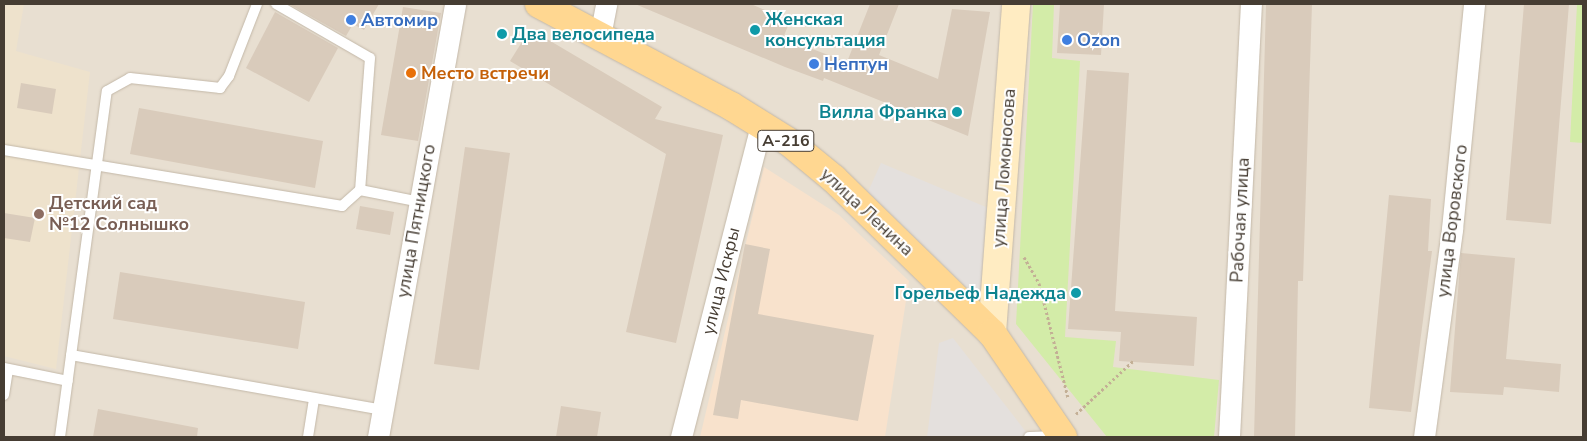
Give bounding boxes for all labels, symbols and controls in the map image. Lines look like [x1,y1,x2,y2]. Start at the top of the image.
place label: Автомир [361,9,438,31]
place label: Женская консультация [765,9,886,52]
marker: Автомир [345,14,357,26]
place label: Два велосипеда [512,23,655,45]
marker: Женская консультация [749,24,761,36]
marker: Два велосипеда [496,28,508,40]
place label: Ozon [1077,29,1120,51]
marker: Ozon [1061,34,1073,46]
place label: Нептун [824,53,888,75]
marker: Нептун [808,58,820,70]
place label: Место встречи [421,62,549,84]
marker: Место встречи [405,67,417,79]
street label: улица Ломоносова [988,88,1020,248]
place label: Вилла Франка [819,101,947,123]
marker: Вилла Франка [951,106,963,118]
road number: А-216 [757,128,815,154]
street label: улица Пятницкого [392,142,440,300]
street label: улица Воровского [1432,143,1472,299]
street label: Рабочая улица [1226,157,1254,283]
street label: улица Ленина [816,163,918,261]
place label: Детский сад №12 Солнышко [49,193,189,235]
marker: Детский сад №12 Солнышко [33,208,45,220]
street label: улица Искры [697,225,745,337]
place label: Горельеф Надежда [895,282,1066,304]
marker: Горельеф Надежда [1070,287,1082,299]

